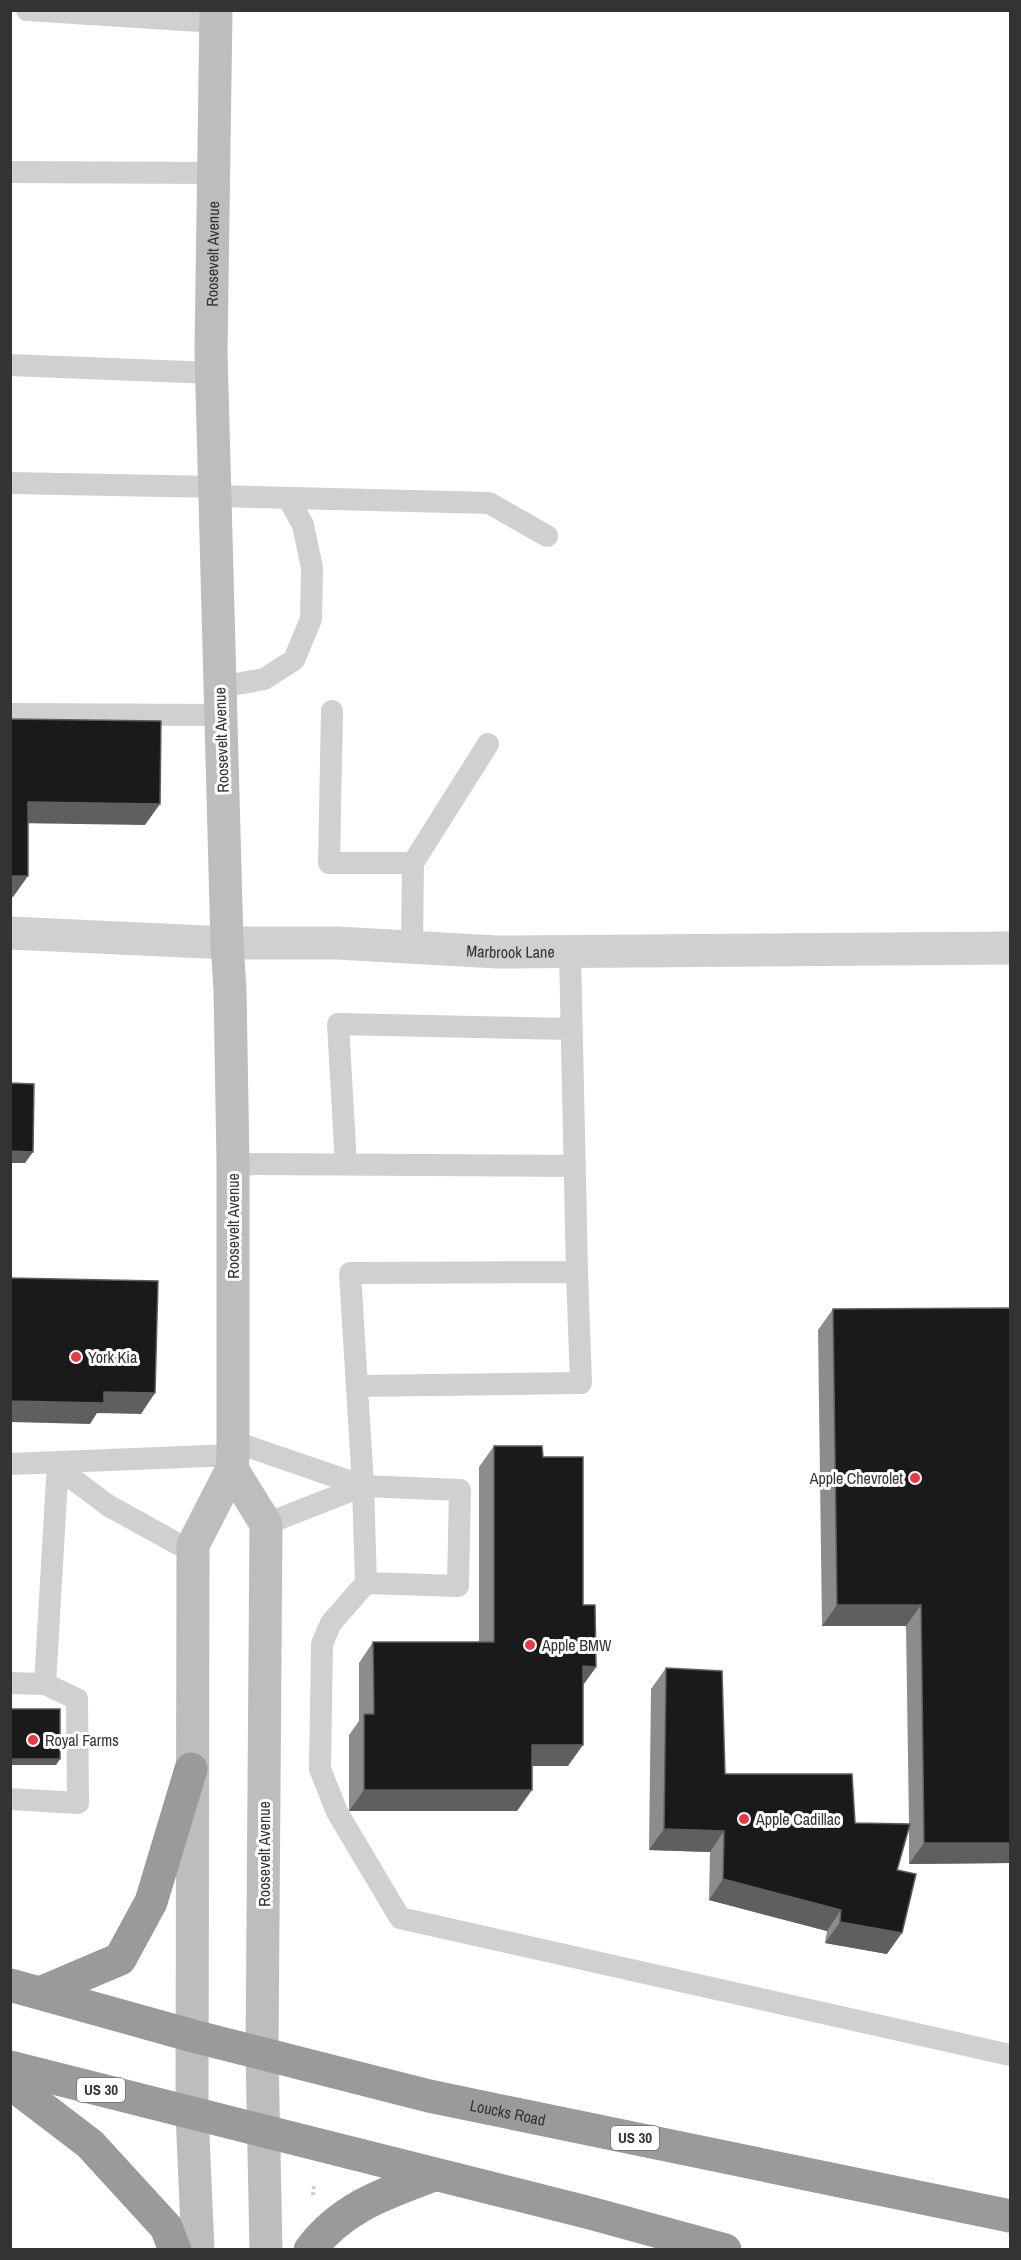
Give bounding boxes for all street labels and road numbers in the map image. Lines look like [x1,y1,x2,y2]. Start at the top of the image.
street label: Roosevelt Avenue [201,201,224,307]
street label: Roosevelt Avenue [208,687,234,793]
street label: Marbrook Lane [466,939,555,963]
street label: Roosevelt Avenue [222,1173,244,1279]
street label: Roosevelt Avenue [253,1801,275,1907]
road number: US 30 [77,2078,125,2102]
street label: Loucks Road [468,2094,548,2131]
road number: US 30 [611,2126,659,2150]

